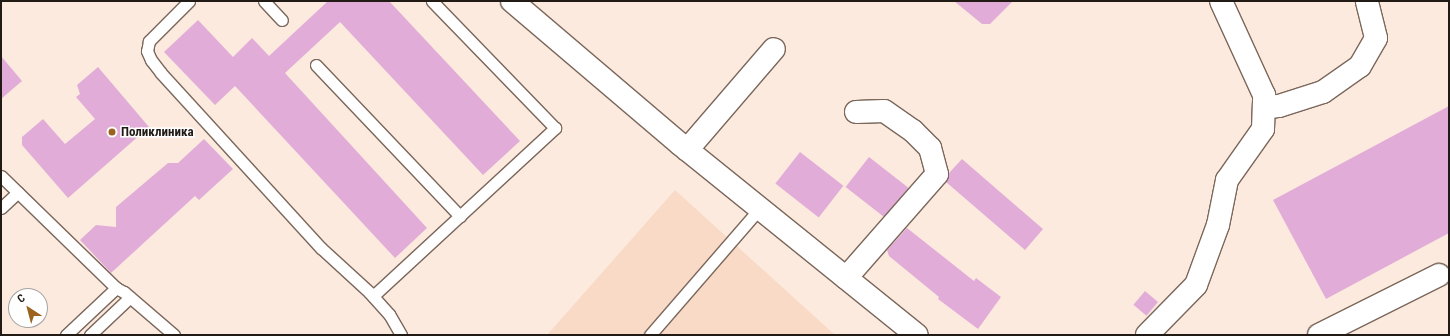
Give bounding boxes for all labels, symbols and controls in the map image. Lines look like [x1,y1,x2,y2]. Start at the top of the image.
place label: Поликлиника [121,124,194,140]
marker: Поликлиника [106,126,118,138]
north arrow [8,288,48,328]
text: С [15,292,28,306]

